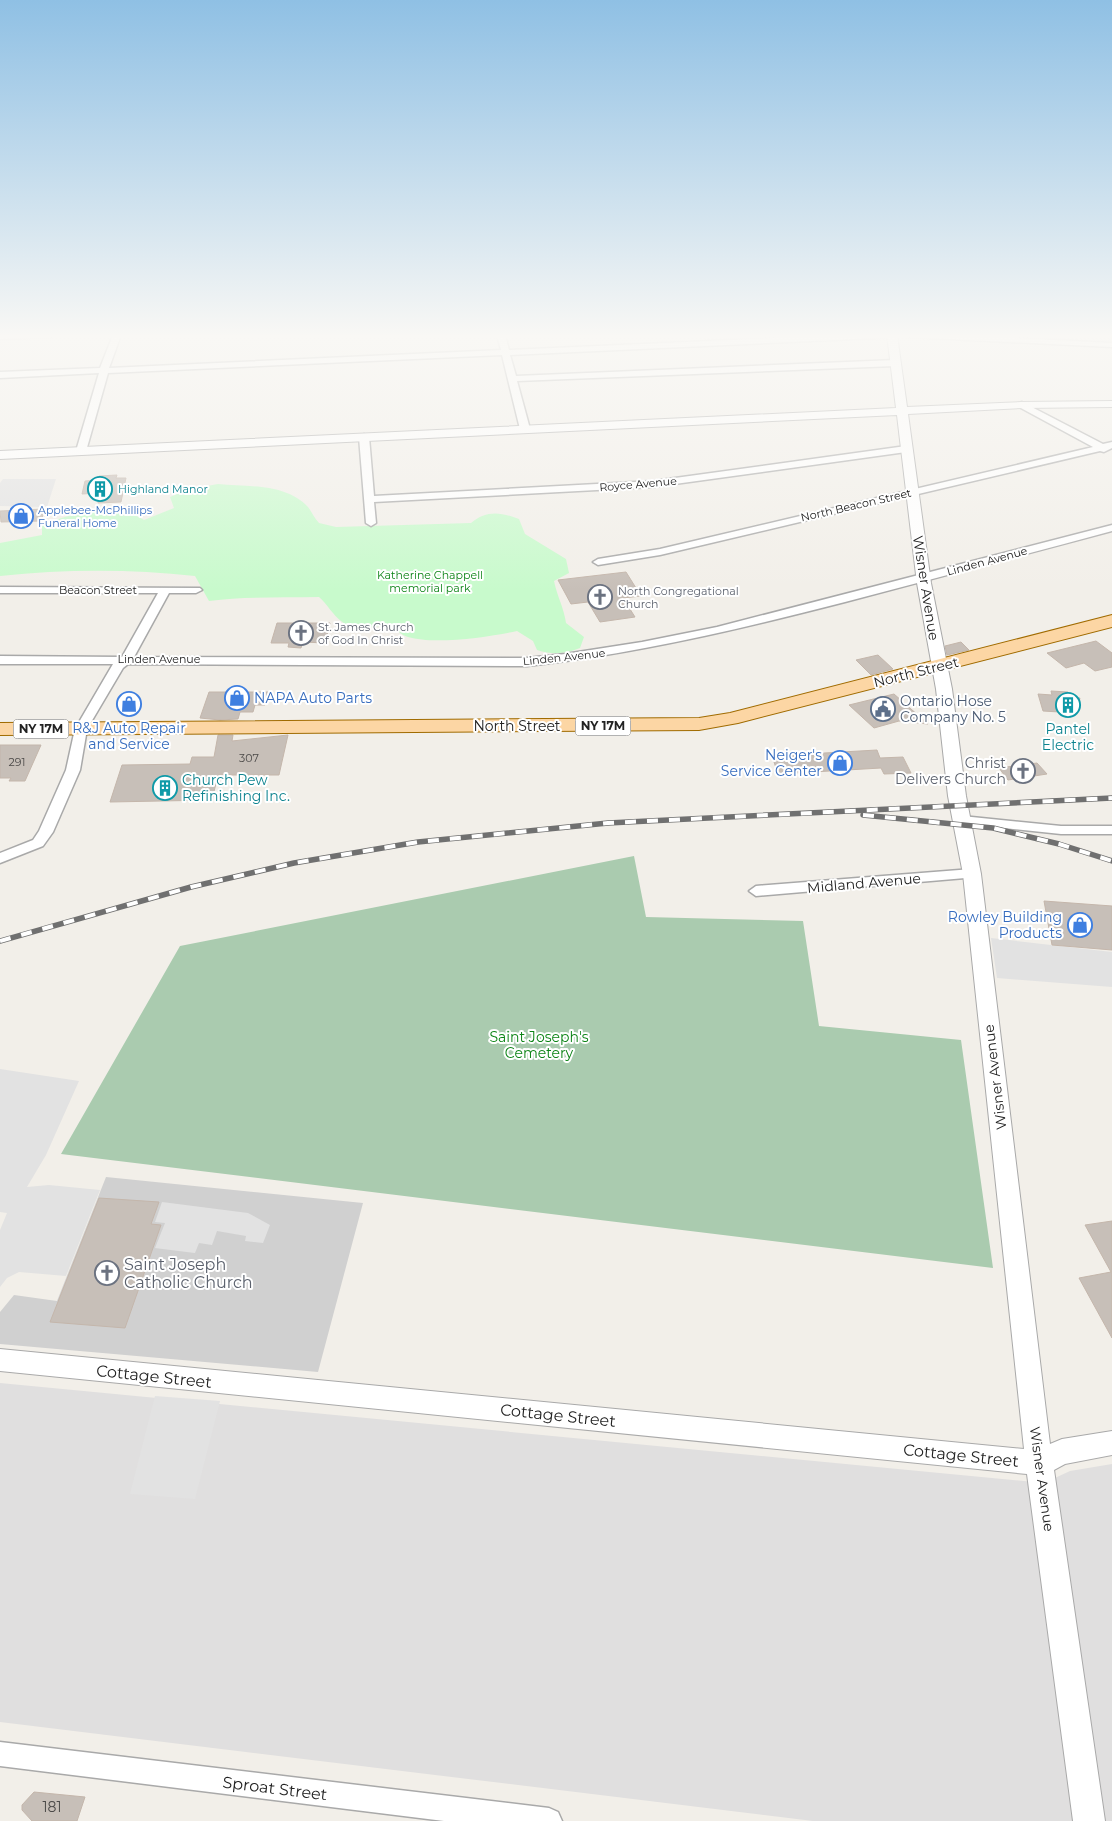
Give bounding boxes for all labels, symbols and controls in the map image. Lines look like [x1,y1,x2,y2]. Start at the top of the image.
street label: Royce Avenue [599,474,678,494]
building icon: Highland Manor [87,476,113,502]
place label: Highland Manor [118,482,208,496]
street label: North Beacon Street [799,485,913,525]
shop icon: Applebee-McPhillips Funeral Home [8,503,34,529]
place label: Applebee-McPhillips Funeral Home [38,503,153,530]
street label: Wisner Avenue [909,534,943,642]
street label: Linden Avenue [945,543,1029,578]
park label: Katherine Chappell memorial park [377,568,483,595]
street label: Beacon Street [59,583,137,597]
church icon: North Congregational Church [587,584,613,610]
place label: North Congregational Church [618,584,739,611]
church icon: St. James Church of God In Christ [288,620,314,646]
place label: St. James Church of God In Christ [318,620,414,647]
street label: Linden Avenue [522,646,606,668]
street label: Linden Avenue [118,652,201,666]
street label: North Street [872,653,961,691]
shop icon: NAPA Auto Parts [224,685,250,711]
place label: NAPA Auto Parts [254,689,372,707]
shop icon: R&J Auto Repair and Service [116,691,142,717]
place label: Ontario Hose Company No. 5 [900,692,1006,726]
building icon: Pantel Electric [1055,692,1081,718]
public building icon: Ontario Hose Company No. 5 [870,696,896,722]
road number: NY 17M [576,716,630,736]
street label: North Street [473,717,561,735]
place label: R&J Auto Repair and Service [72,719,186,753]
road number: NY 17M [13,720,68,739]
place label: Pantel Electric [1042,720,1094,754]
place label: Neiger's Service Center [721,746,822,780]
shop icon: Neiger's Service Center [827,750,853,776]
house number: 307 [239,751,259,765]
place label: Christ Delivers Church [895,754,1006,788]
house number: 291 [9,755,25,769]
church icon: Christ Delivers Church [1010,758,1036,784]
place label: Church Pew Refinishing Inc. [182,771,290,805]
building icon: Church Pew Refinishing Inc. [152,775,178,801]
street label: Midland Avenue [806,869,922,897]
place label: Rowley Building Products [948,908,1062,942]
shop icon: Rowley Building Products [1067,912,1093,938]
street label: Wisner Avenue [980,1023,1010,1131]
park label: Saint Joseph's Cemetery [489,1028,589,1062]
place label: Saint Joseph Catholic Church [124,1255,253,1292]
church icon: Saint Joseph Catholic Church [94,1260,120,1286]
street label: Cottage Street [95,1361,213,1392]
street label: Cottage Street [499,1400,617,1431]
street label: Wisner Avenue [1026,1425,1058,1533]
street label: Cottage Street [902,1440,1020,1471]
street label: Sproat Street [221,1773,329,1804]
house number: 181 [42,1798,62,1816]

